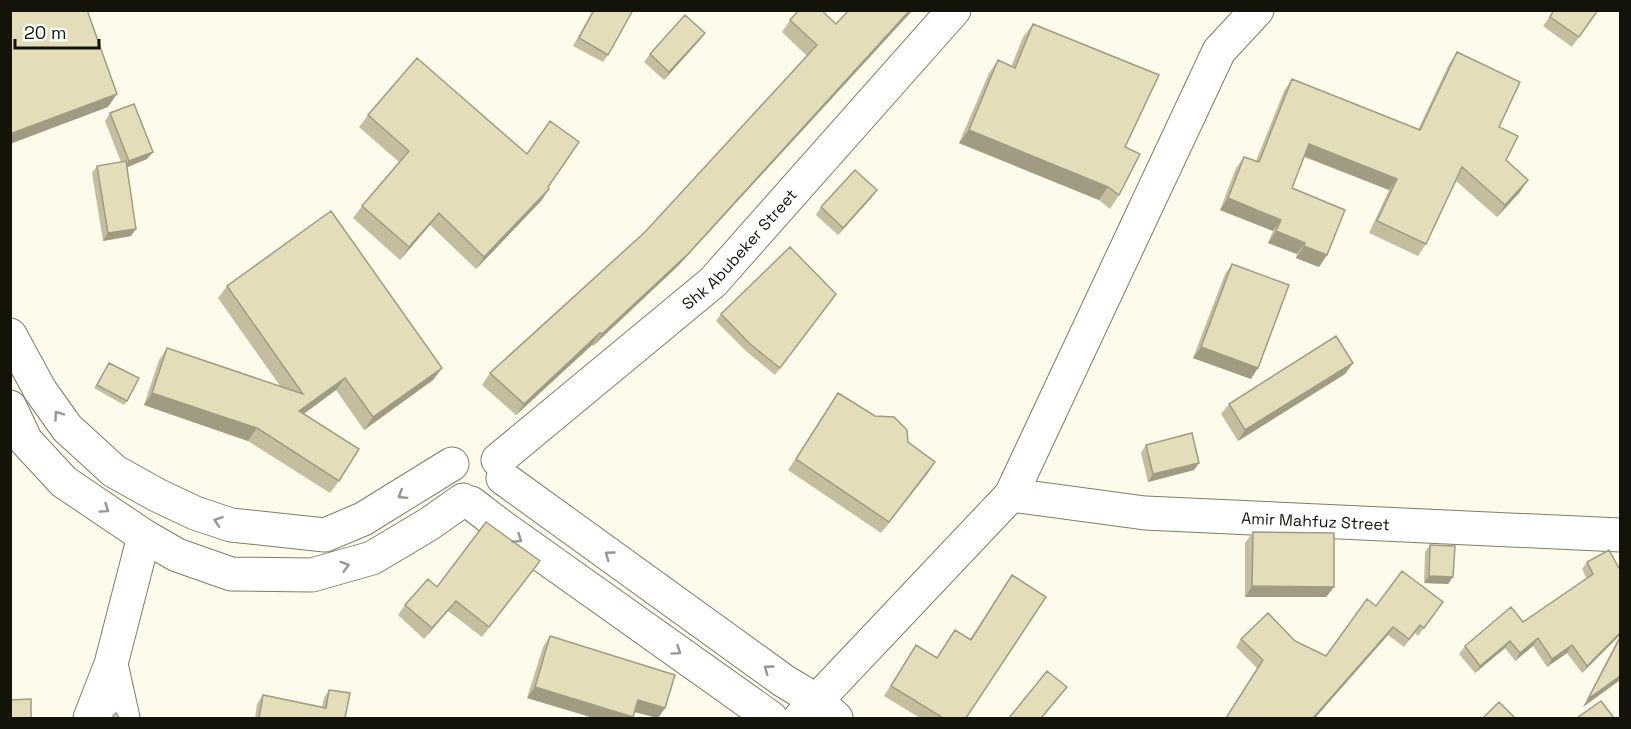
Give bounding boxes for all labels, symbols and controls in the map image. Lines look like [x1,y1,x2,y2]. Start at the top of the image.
scale bar [15,12,99,50]
text: 20 m [24,21,67,44]
street label: Shk Abubeker Street [678,185,802,314]
one-way arrow [54,411,65,422]
one-way arrow [398,487,408,499]
one-way arrow [98,502,109,513]
street label: Amir Mahfuz Street [1241,507,1390,535]
one-way arrow [213,516,224,528]
one-way arrow [511,531,522,542]
one-way arrow [605,551,616,562]
one-way arrow [339,561,350,573]
one-way arrow [670,644,681,655]
one-way arrow [763,665,774,676]

